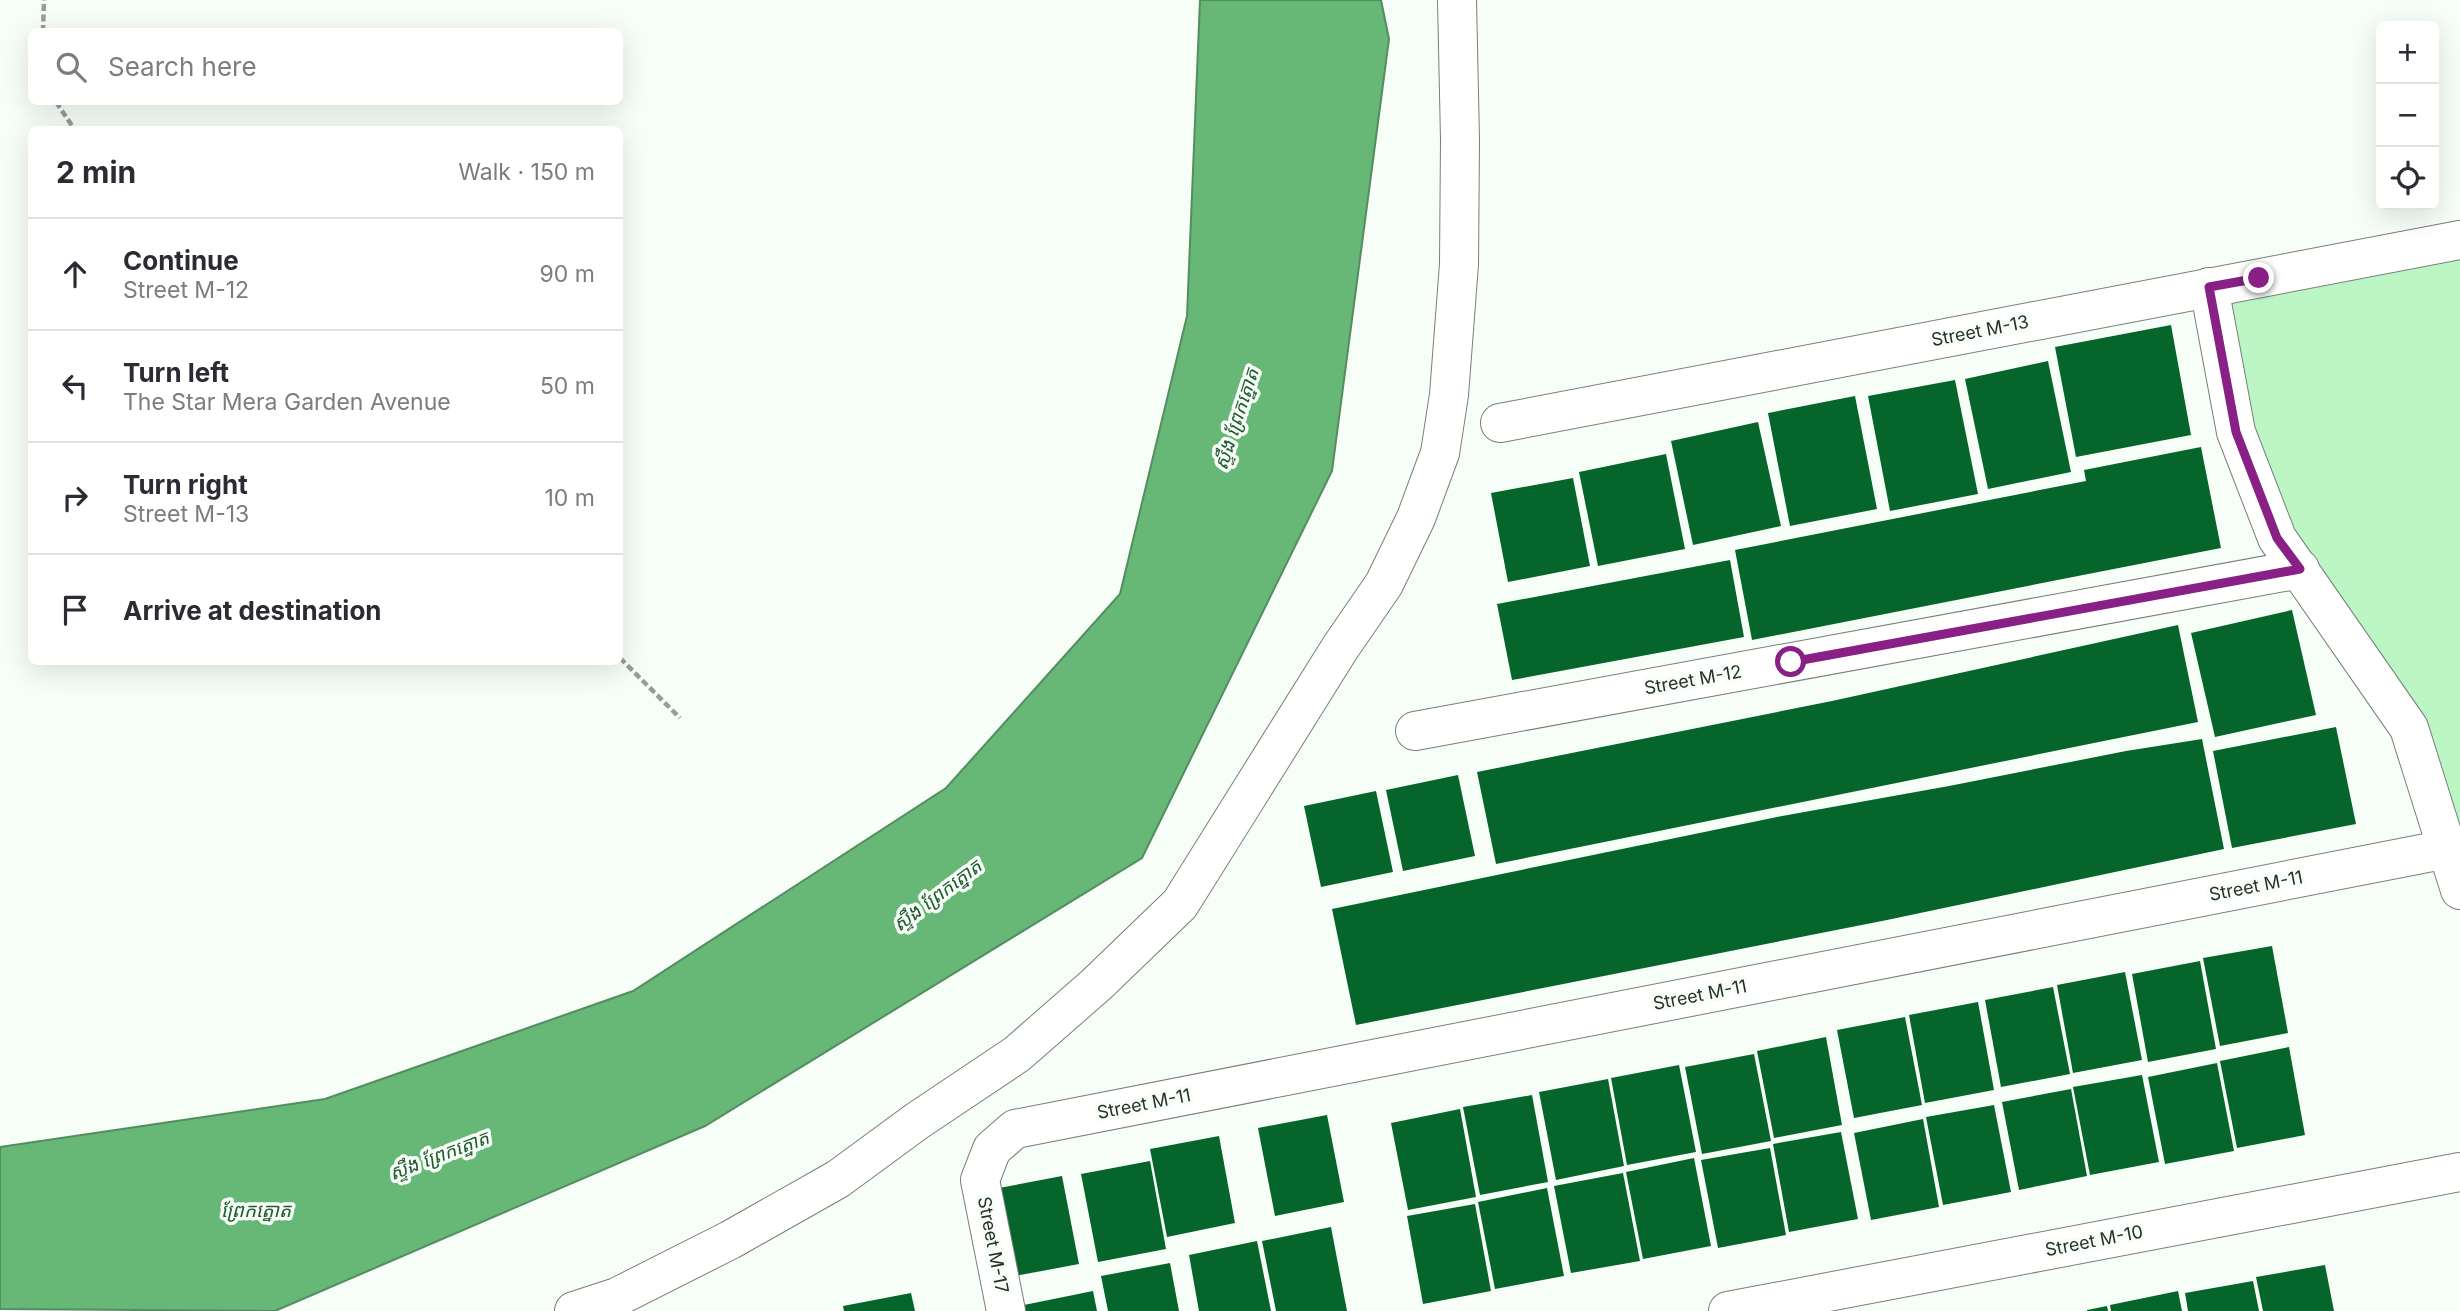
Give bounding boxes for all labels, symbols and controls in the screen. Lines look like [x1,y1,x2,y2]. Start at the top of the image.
map controls [2376,21,2439,210]
button: + [2376,21,2439,84]
search box [28,28,623,105]
icon: search [52,48,90,86]
text: Search here [108,51,257,82]
button: − [2376,84,2439,147]
button: locate [2376,147,2439,210]
text: 2 min [56,154,136,190]
text: Walk · 150 m [458,158,595,186]
text: Continue [123,245,239,276]
icon: ahead [56,255,94,293]
text: 90 m [540,260,595,288]
route end [2243,262,2274,293]
text: Street M-12 [123,276,249,304]
street label: Street M-13 [1929,311,2030,350]
text: Turn left [123,357,229,388]
water label: ស្ទឹង ព្រែកត្នោត [1209,365,1264,473]
icon: left [56,367,94,405]
text: 50 m [540,372,595,400]
text: The Star Mera Garden Avenue [123,388,451,416]
text: Turn right [123,469,248,500]
icon: right [56,479,94,517]
text: 10 m [545,484,595,512]
text: Street M-13 [123,500,249,528]
icon: arrive [56,591,94,629]
text: Arrive at destination [123,595,382,626]
route start [1775,646,1806,677]
street label: Street M-12 [1642,661,1743,698]
water label: ស្ទឹង ព្រែកត្នោត [888,854,987,937]
street label: Street M-11 [2207,866,2305,905]
street label: Street M-11 [1651,975,1749,1014]
street label: Street M-11 [1095,1084,1193,1123]
water label: ស្ទឹង ព្រែកត្នោត [386,1126,493,1186]
street label: Street M-17 [974,1195,1013,1295]
water label: ព្រែកត្នោត [221,1199,292,1222]
street label: Street M-10 [2043,1221,2145,1260]

